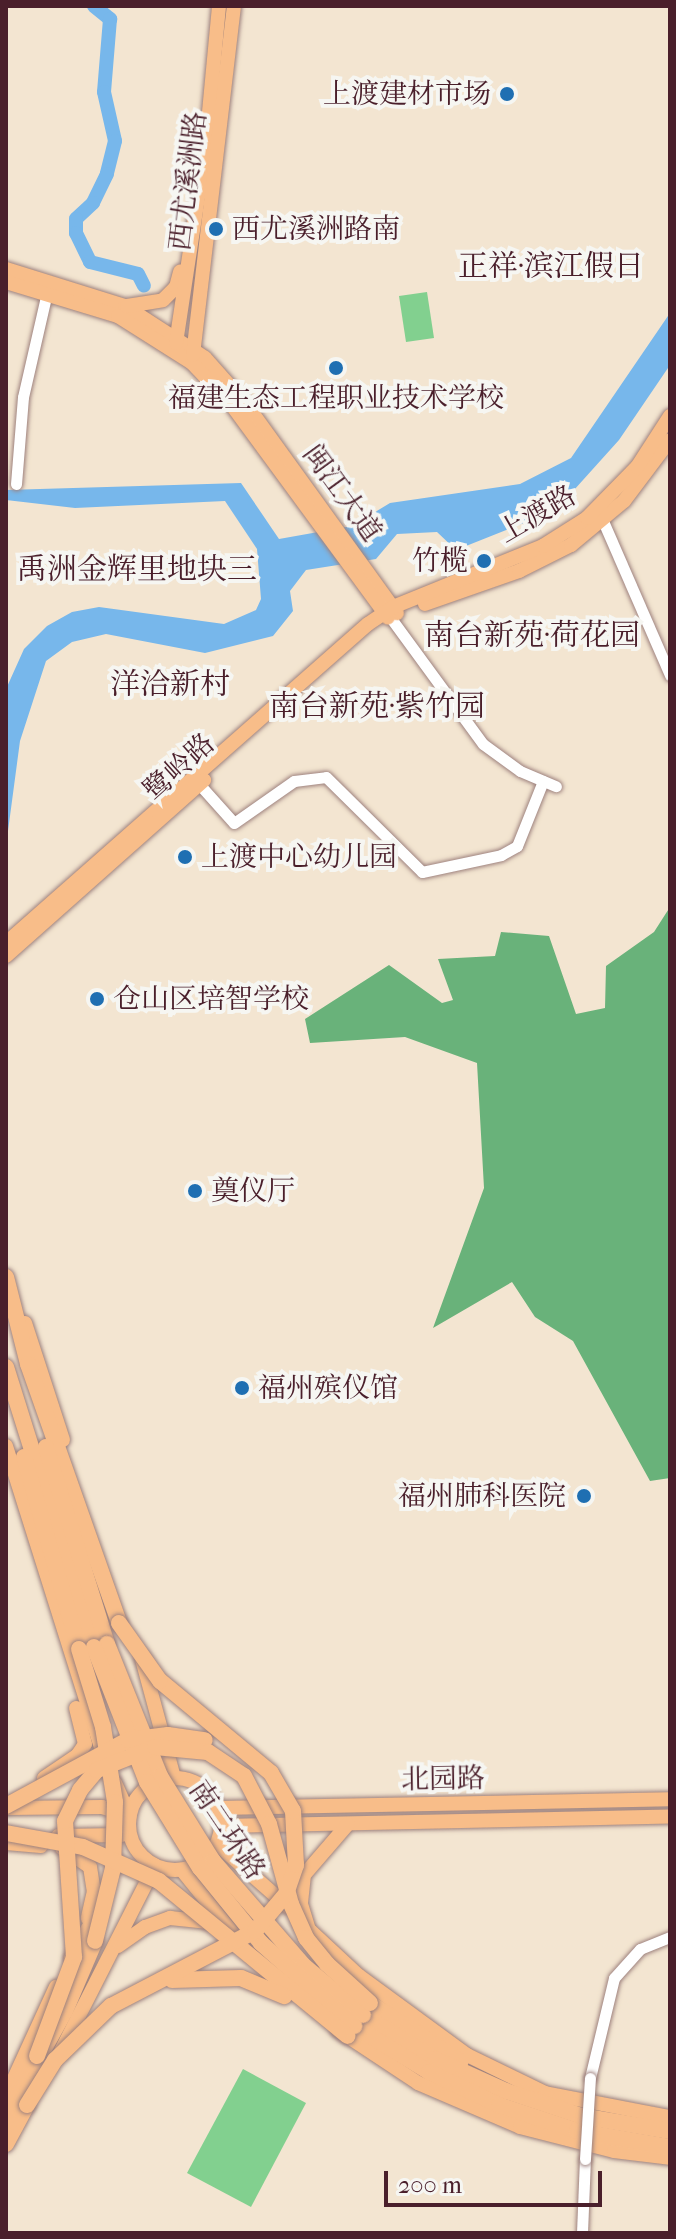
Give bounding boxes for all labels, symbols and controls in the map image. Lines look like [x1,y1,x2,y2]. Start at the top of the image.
place label: 上渡建材市场 [323,77,491,111]
marker: 上渡建材市场 [498,85,516,103]
street label: 西尤溪洲路 [163,109,213,253]
place label: 西尤溪洲路南 [232,212,400,246]
marker: 西尤溪洲路南 [207,220,225,238]
district label: 正祥·滨江假日 [458,249,644,285]
marker: 福建生态工程职业技术学校 [327,359,345,377]
place label: 福建生态工程职业技术学校 [168,381,504,415]
street label: 闽江大道 [295,438,389,548]
street label: 上渡路 [492,478,582,550]
place label: 竹榄 [412,544,468,578]
district label: 禹洲金辉里地块三 [17,552,257,588]
marker: 竹榄 [475,552,493,570]
district label: 南台新苑·荷花园 [424,618,640,654]
district label: 洋洽新村 [110,667,230,703]
district label: 南台新苑·紫竹园 [269,689,485,725]
street label: 鹭岭路 [137,726,221,808]
place label: 上渡中心幼儿园 [201,840,397,874]
marker: 上渡中心幼儿园 [176,848,194,866]
place label: 仓山区培智学校 [113,982,309,1016]
marker: 仓山区培智学校 [88,990,106,1008]
place label: 奠仪厅 [211,1174,295,1208]
marker: 奠仪厅 [186,1182,204,1200]
place label: 福州殡仪馆 [258,1371,398,1405]
marker: 福州殡仪馆 [233,1379,251,1397]
place label: 福州肺科医院 [398,1479,566,1513]
marker: 福州肺科医院 [573,1485,595,1507]
street label: 北园路 [401,1761,485,1797]
street label: 南二环路 [182,1774,272,1886]
scale bar [388,2155,606,2205]
text: 200 m [398,2171,462,2199]

